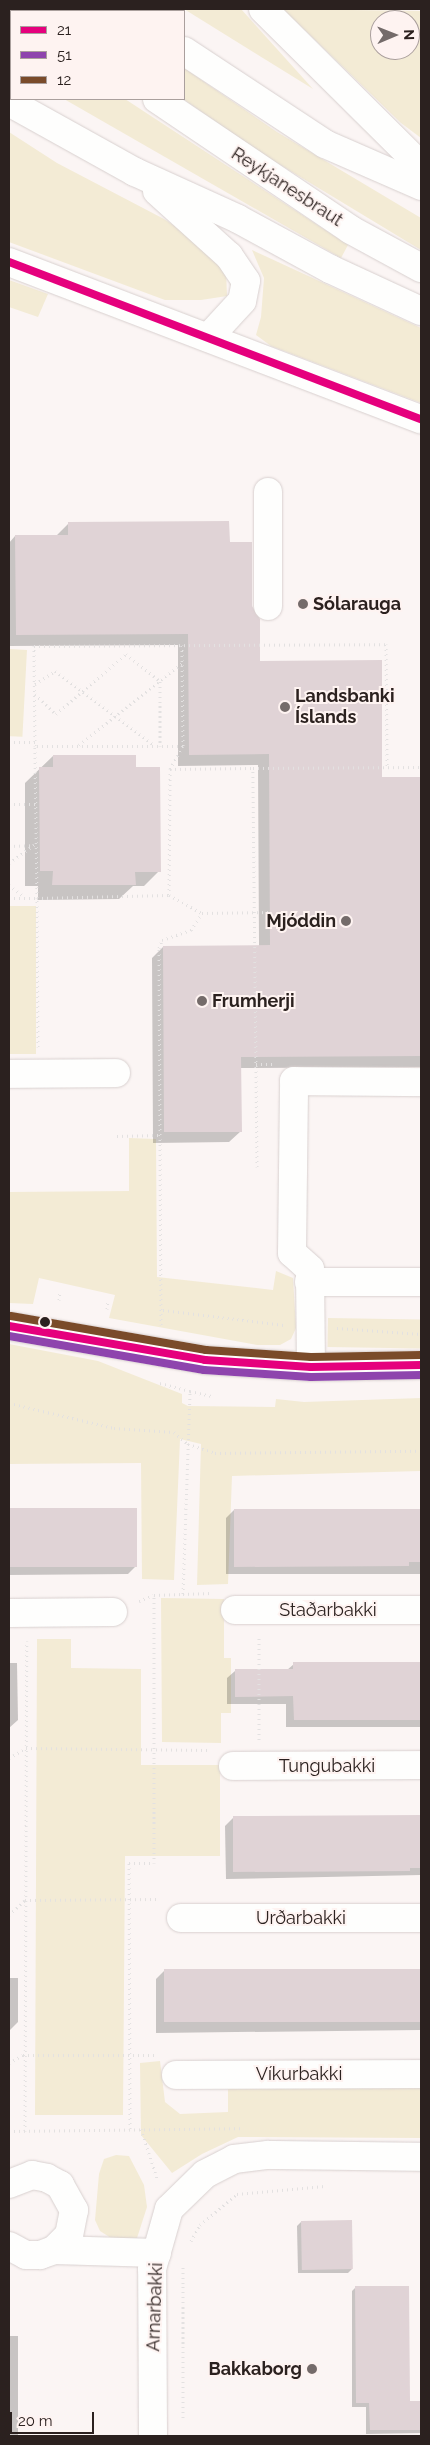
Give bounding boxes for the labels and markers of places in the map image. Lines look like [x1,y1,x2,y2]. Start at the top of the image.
place label: Sólarauga [313,593,401,615]
marker: Sólarauga [297,598,309,610]
place label: Landsbanki Íslands [295,686,394,729]
marker: Landsbanki Íslands [279,701,291,713]
place label: Mjóddin [266,910,336,932]
marker: Mjóddin [340,915,352,927]
place label: Frumherji [212,990,295,1012]
marker: Frumherji [196,995,208,1007]
unlabelled marker [40,1317,50,1327]
place label: Bakkaborg [208,2358,302,2380]
marker: Bakkaborg [306,2363,318,2375]

